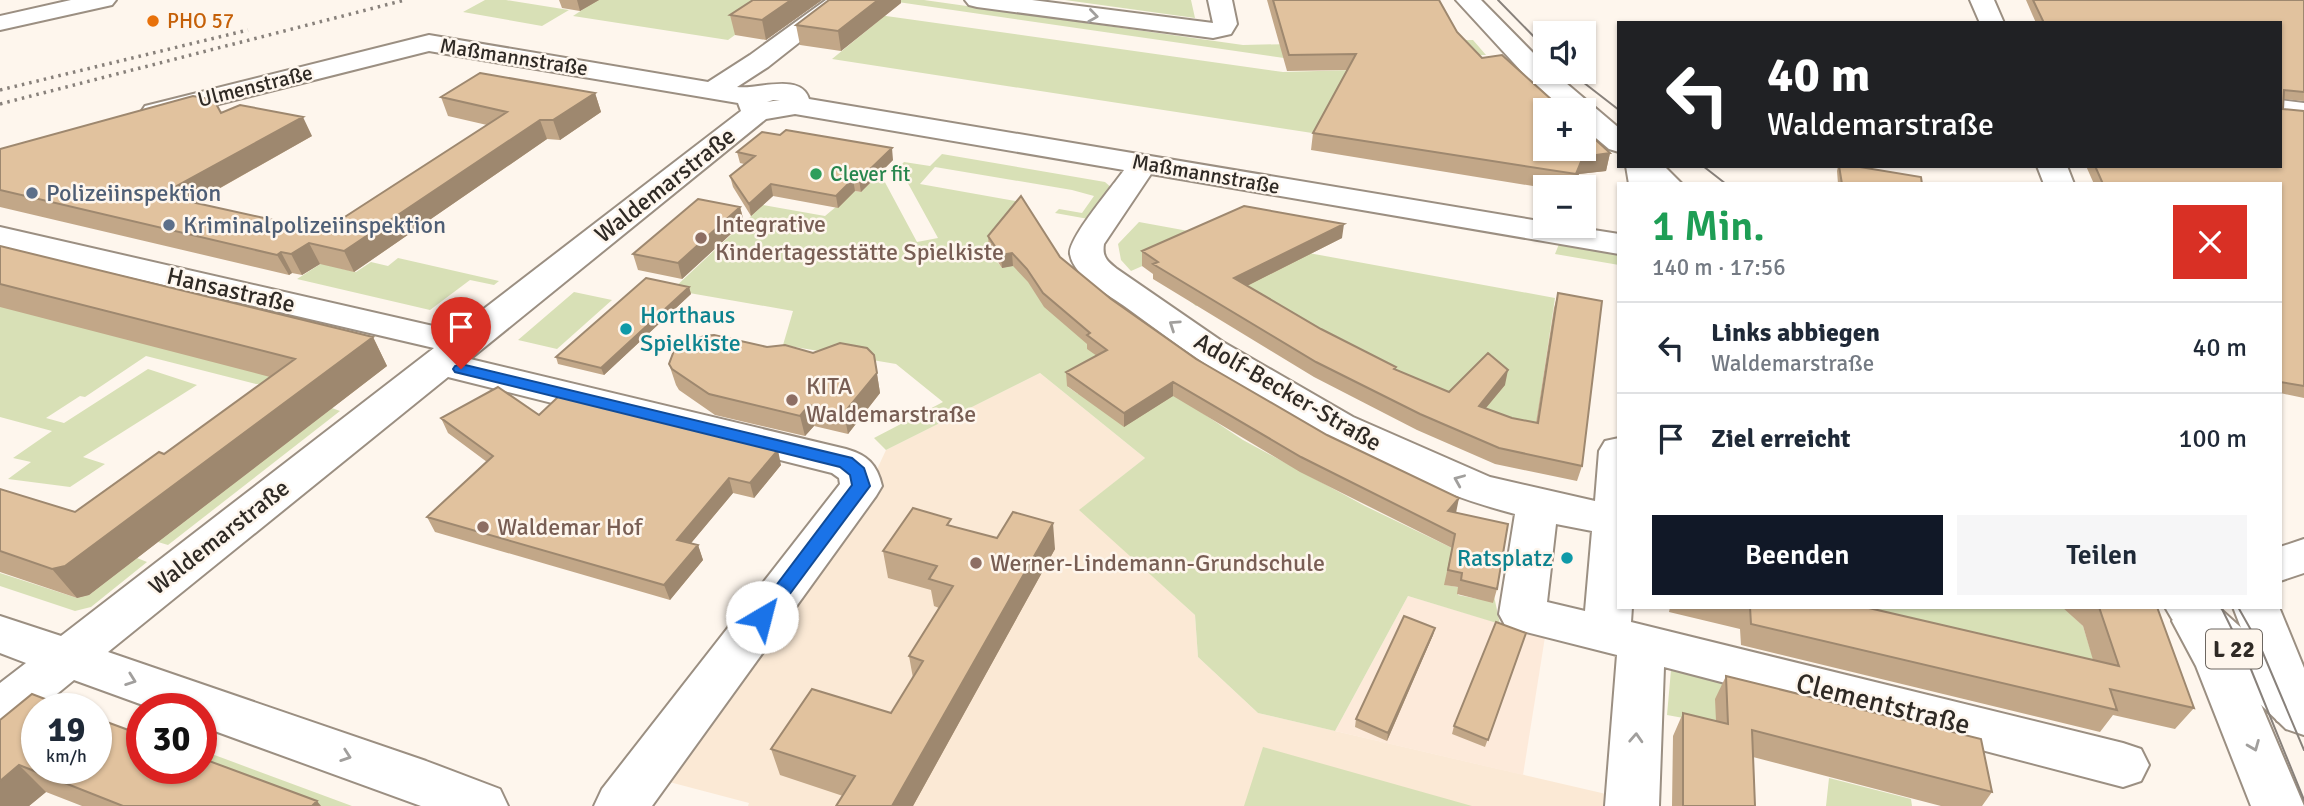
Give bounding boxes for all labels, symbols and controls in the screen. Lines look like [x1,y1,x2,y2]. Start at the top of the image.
place label: PHO 57 [167,8,234,34]
one-way arrow [1087,9,1099,24]
marker: PHO 57 [145,13,161,29]
map controls [1533,21,1596,238]
button: sound [1533,21,1596,84]
street label: Maßmannstraße [438,32,590,82]
text: 40 m [1767,45,1870,105]
icon: left [1652,49,1743,140]
street label: Ulmenstraße [195,59,315,113]
button: + [1533,98,1596,161]
text: Waldemarstraße [1767,105,1994,144]
street label: Waldemarstraße [589,121,741,249]
street label: Maßmannstraße [1130,148,1282,200]
place label: Clever fit [830,161,910,187]
marker: Clever fit [808,166,824,182]
button: − [1533,175,1596,238]
place label: Polizeiinspektion [46,178,221,208]
marker: Polizeiinspektion [24,185,40,201]
text: 1 Min. [1652,201,1765,252]
button: close [2173,205,2247,279]
place label: Integrative Kindertagesstätte Spielkiste [715,209,1004,267]
place label: Kriminalpolizeiinspektion [183,210,446,240]
marker: Kriminalpolizeiinspektion [161,217,177,233]
marker: Integrative Kindertagesstätte Spielkiste [693,230,709,246]
text: 140 m · 17:56 [1652,253,1786,282]
street label: Hansastraße [164,261,298,319]
pin [431,297,491,369]
place label: Horthaus Spielkiste [640,300,741,358]
icon: arrive [442,308,480,346]
text: Links abbiegen [1711,317,1880,349]
one-way arrow [1168,320,1181,333]
marker: Horthaus Spielkiste [618,321,634,337]
street label: Adolf-Becker-Straße [1189,326,1387,458]
icon: left [1652,329,1690,367]
text: 40 m [2192,332,2247,364]
text: Waldemarstraße [1711,349,1874,378]
place label: KITA Waldemarstraße [806,371,976,429]
marker: KITA Waldemarstraße [784,392,800,408]
icon: arrive [1652,420,1690,458]
text: Ziel erreicht [1711,423,1851,455]
text: 100 m [2178,423,2247,455]
street label: Waldemarstraße [143,473,295,601]
one-way arrow [1454,474,1466,488]
place label: Waldemar Hof [497,512,643,542]
button: Beenden [1652,515,1943,595]
button: Teilen [1957,515,2247,595]
marker: Waldemar Hof [475,519,491,535]
place label: Ratsplatz [1457,543,1553,573]
place label: Werner-Lindemann-Grundschule [990,548,1325,578]
marker: Ratsplatz [1559,550,1575,566]
marker: Werner-Lindemann-Grundschule [968,555,984,571]
position arrow [725,580,799,654]
road number: L 22 [2206,629,2262,668]
street label: Clementstraße [1792,666,1974,742]
one-way arrow [124,672,136,686]
speed limit sign: 30 [126,693,217,784]
text: 19 [48,708,85,751]
one-way arrow [1628,732,1643,743]
one-way arrow [2246,739,2260,751]
text: km/h [46,745,87,767]
one-way arrow [339,748,351,762]

